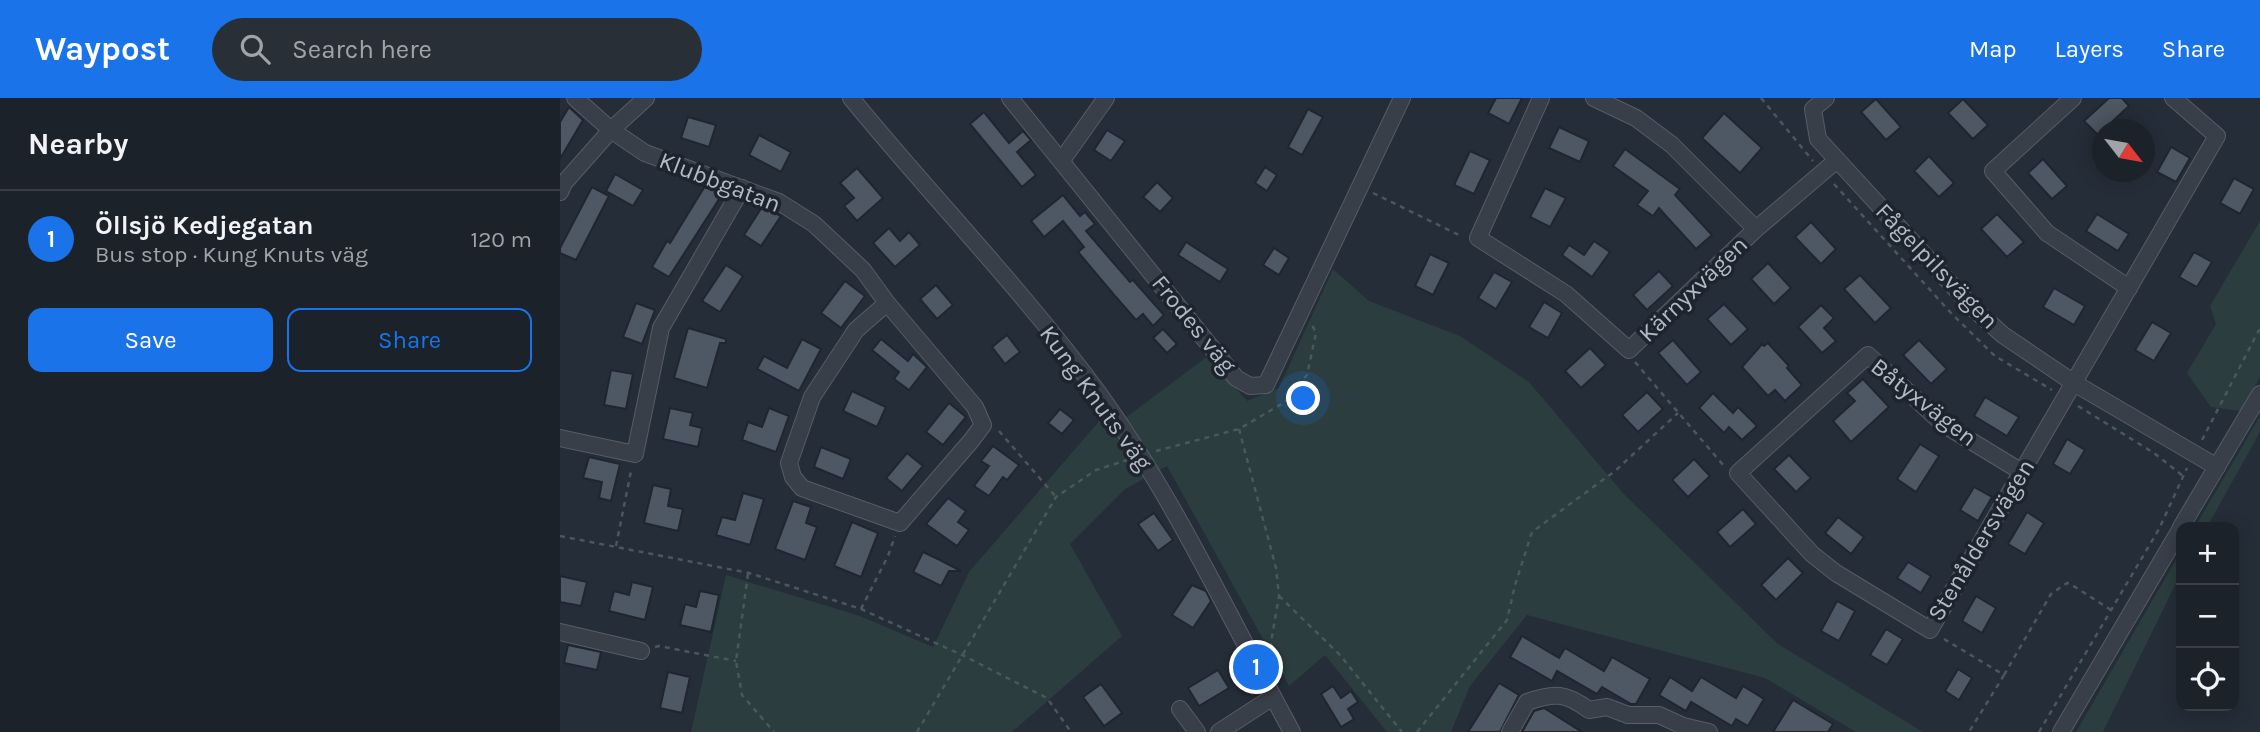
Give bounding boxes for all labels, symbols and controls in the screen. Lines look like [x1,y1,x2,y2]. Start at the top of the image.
search box [212,18,702,81]
text: Waypost [35,30,170,68]
icon: search [236,30,274,68]
text: Search here [292,34,432,65]
text: Map [1969,35,2017,63]
text: Layers [2055,35,2124,63]
text: Share [2162,35,2225,63]
north arrow [2092,119,2155,182]
text: Nearby [28,126,128,162]
street label: Klubbgatan [655,146,785,218]
street label: Fågelpilsvägen [1870,197,2004,335]
text: Öllsjö Kedjegatan [95,210,314,241]
text: 1 [47,226,55,253]
text: 120 m [470,226,532,253]
street label: Kärnyxvägen [1633,230,1753,348]
text: Bus stop · Kung Knuts väg [95,241,368,268]
street label: Frodes väg [1146,269,1242,379]
button: Save [28,308,273,372]
button: Share [287,308,532,372]
street label: Kung Knuts väg [1034,320,1158,476]
street label: Båtyxvägen [1866,352,1982,452]
your location [1286,381,1320,415]
street label: Stenåldersvägen [1922,454,2040,626]
map controls [2176,522,2239,711]
button: + [2176,522,2239,585]
button: − [2176,585,2239,648]
pin: 1 [1233,641,1279,693]
button: locate [2176,648,2239,711]

